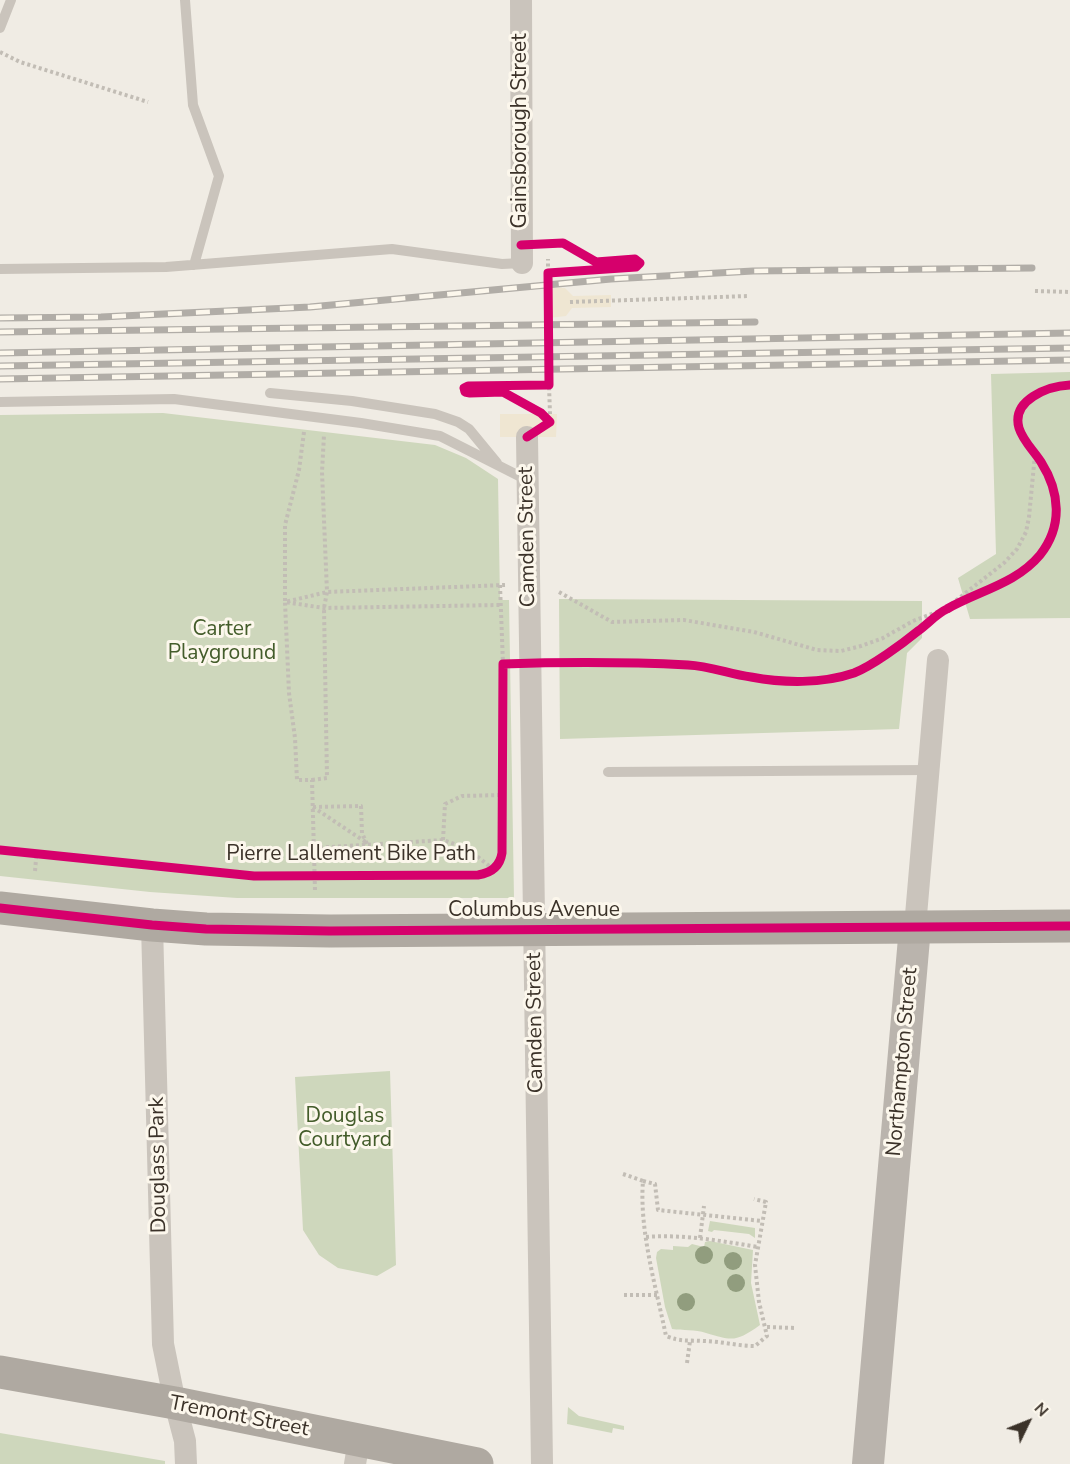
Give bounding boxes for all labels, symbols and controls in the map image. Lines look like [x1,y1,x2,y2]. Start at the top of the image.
street label: Gainsborough Street [508,34,534,228]
street label: Camden Street [514,466,542,608]
park label: Carter Playground [168,617,276,667]
street label: Pierre Lallement Bike Path [226,842,476,868]
street label: Columbus Avenue [448,898,620,924]
street label: Camden Street [522,952,550,1094]
street label: Northampton Street [882,967,924,1157]
street label: Douglass Park [145,1097,173,1233]
park label: Douglas Courtyard [298,1104,392,1154]
street label: Tremont Street [167,1391,311,1443]
north arrow [998,1392,1058,1452]
text: N [1029,1398,1053,1422]

